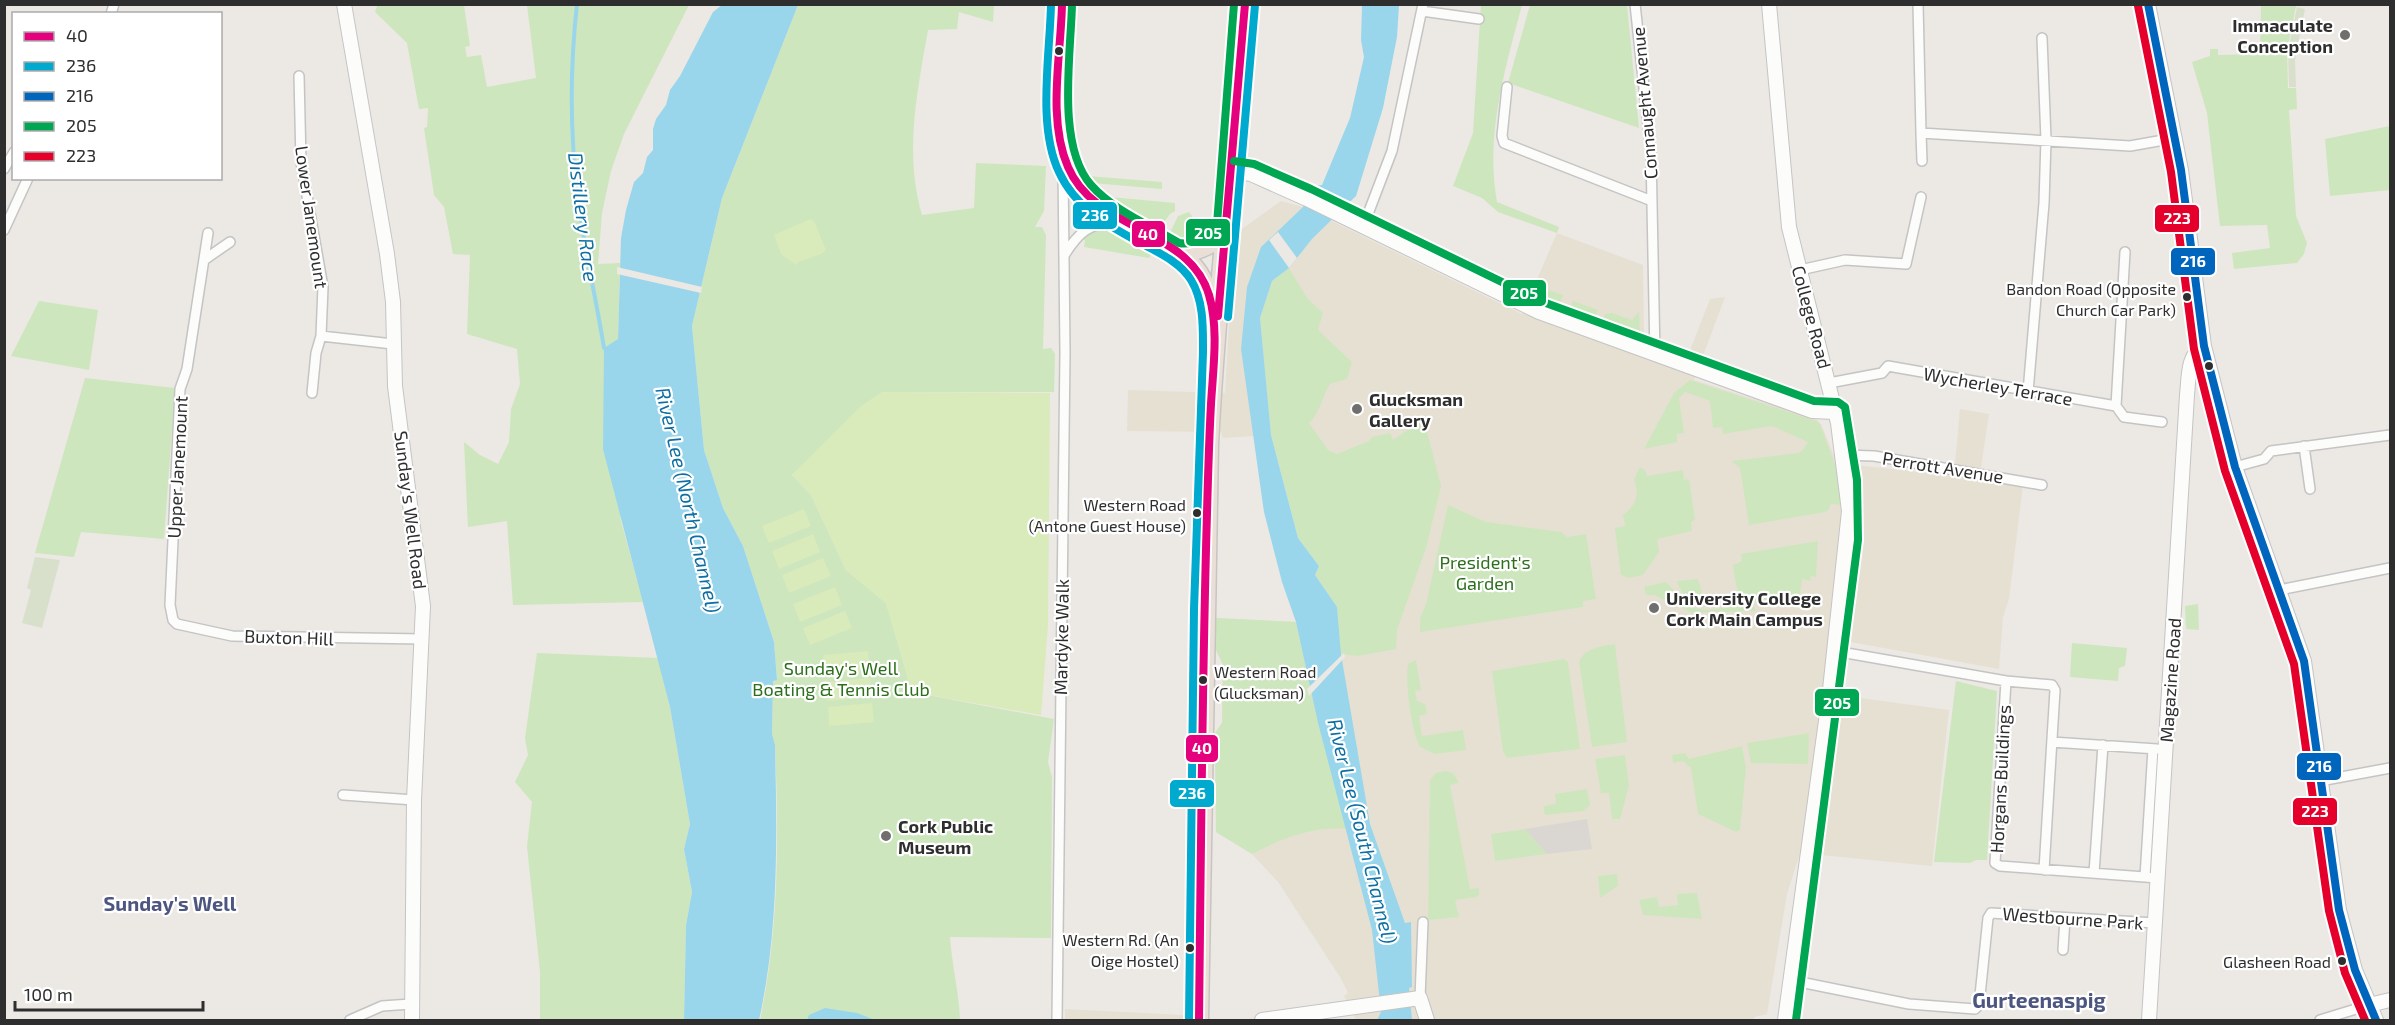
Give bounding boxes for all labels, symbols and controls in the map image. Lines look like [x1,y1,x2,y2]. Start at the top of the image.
legend [12,12,222,180]
place label: Immaculate Conception [2232,14,2333,57]
text: 40 [66,24,88,46]
street label: Connaught Avenue [1626,26,1662,180]
marker: Immaculate Conception [2338,28,2352,42]
unlabelled marker [1053,45,1065,57]
text: 236 [66,54,96,76]
text: 216 [66,84,94,106]
text: 205 [66,114,97,136]
text: 223 [66,144,96,166]
street label: Lower Janemount [291,144,333,290]
water label: Distillery Race [563,151,604,284]
line badge: 236 [1072,201,1118,230]
line badge: 223 [2154,204,2200,233]
text: 236 [1081,205,1109,224]
text: 223 [2163,208,2191,227]
line badge: 205 [1185,218,1231,247]
line badge: 40 [1131,220,1166,248]
text: 205 [1194,223,1222,242]
text: 40 [1138,224,1158,243]
line badge: 216 [2170,247,2216,276]
text: 216 [2180,251,2206,270]
street label: College Road [1788,263,1836,371]
line badge: 205 [1502,279,1547,307]
place label: Bandon Road (Opposite Church Car Park) [2006,279,2176,319]
text: 205 [1510,283,1538,302]
marker: Bandon Road (Opposite Church Car Park) [2181,291,2193,303]
unlabelled marker [2203,360,2215,372]
street label: Wycherley Terrace [1922,362,2074,410]
water label: River Lee (North Channel) [651,385,727,615]
place label: Glucksman Gallery [1369,388,1463,431]
street label: Upper Janemount [162,395,192,539]
marker: Glucksman Gallery [1350,402,1364,416]
street label: Sunday's Well Road [390,430,432,590]
street label: Perrott Avenue [1881,447,2005,487]
place label: Western Road (Antone Guest House) [1029,495,1186,535]
marker: Western Road (Antone Guest House) [1191,507,1203,519]
park label: President's Garden [1439,551,1531,594]
street label: Mardyke Walk [1049,579,1073,695]
place label: University College Cork Main Campus [1666,587,1823,630]
marker: University College Cork Main Campus [1647,601,1661,615]
street label: Magazine Road [2155,617,2185,743]
street label: Buxton Hill [244,624,335,650]
park label: Sunday's Well Boating & Tennis Club [752,657,930,700]
place label: Western Road (Glucksman) [1214,662,1316,702]
marker: Western Road (Glucksman) [1197,674,1209,686]
line badge: 205 [1814,688,1860,717]
text: 205 [1823,693,1851,712]
street label: Horgans Buildings [1985,704,2015,854]
water label: River Lee (South Channel) [1323,716,1403,946]
line badge: 40 [1185,734,1219,763]
text: 40 [1192,738,1212,757]
line badge: 216 [2296,752,2342,781]
text: 216 [2306,756,2332,775]
line badge: 236 [1169,779,1215,808]
text: 236 [1178,783,1206,802]
line badge: 223 [2292,797,2338,826]
text: 223 [2301,801,2329,820]
place label: Cork Public Museum [898,815,993,858]
marker: Cork Public Museum [879,829,893,843]
district label: Sunday's Well [104,891,237,916]
street label: Westbourne Park [2002,902,2144,934]
place label: Western Rd. (An Oige Hostel) [1063,930,1179,970]
marker: Western Rd. (An Oige Hostel) [1184,942,1196,954]
place label: Glasheen Road [2223,952,2331,971]
marker: Glasheen Road [2336,955,2348,967]
scale bar [15,974,202,1012]
text: 100 m [24,983,73,1005]
district label: Gurteenaspig [1972,987,2106,1012]

